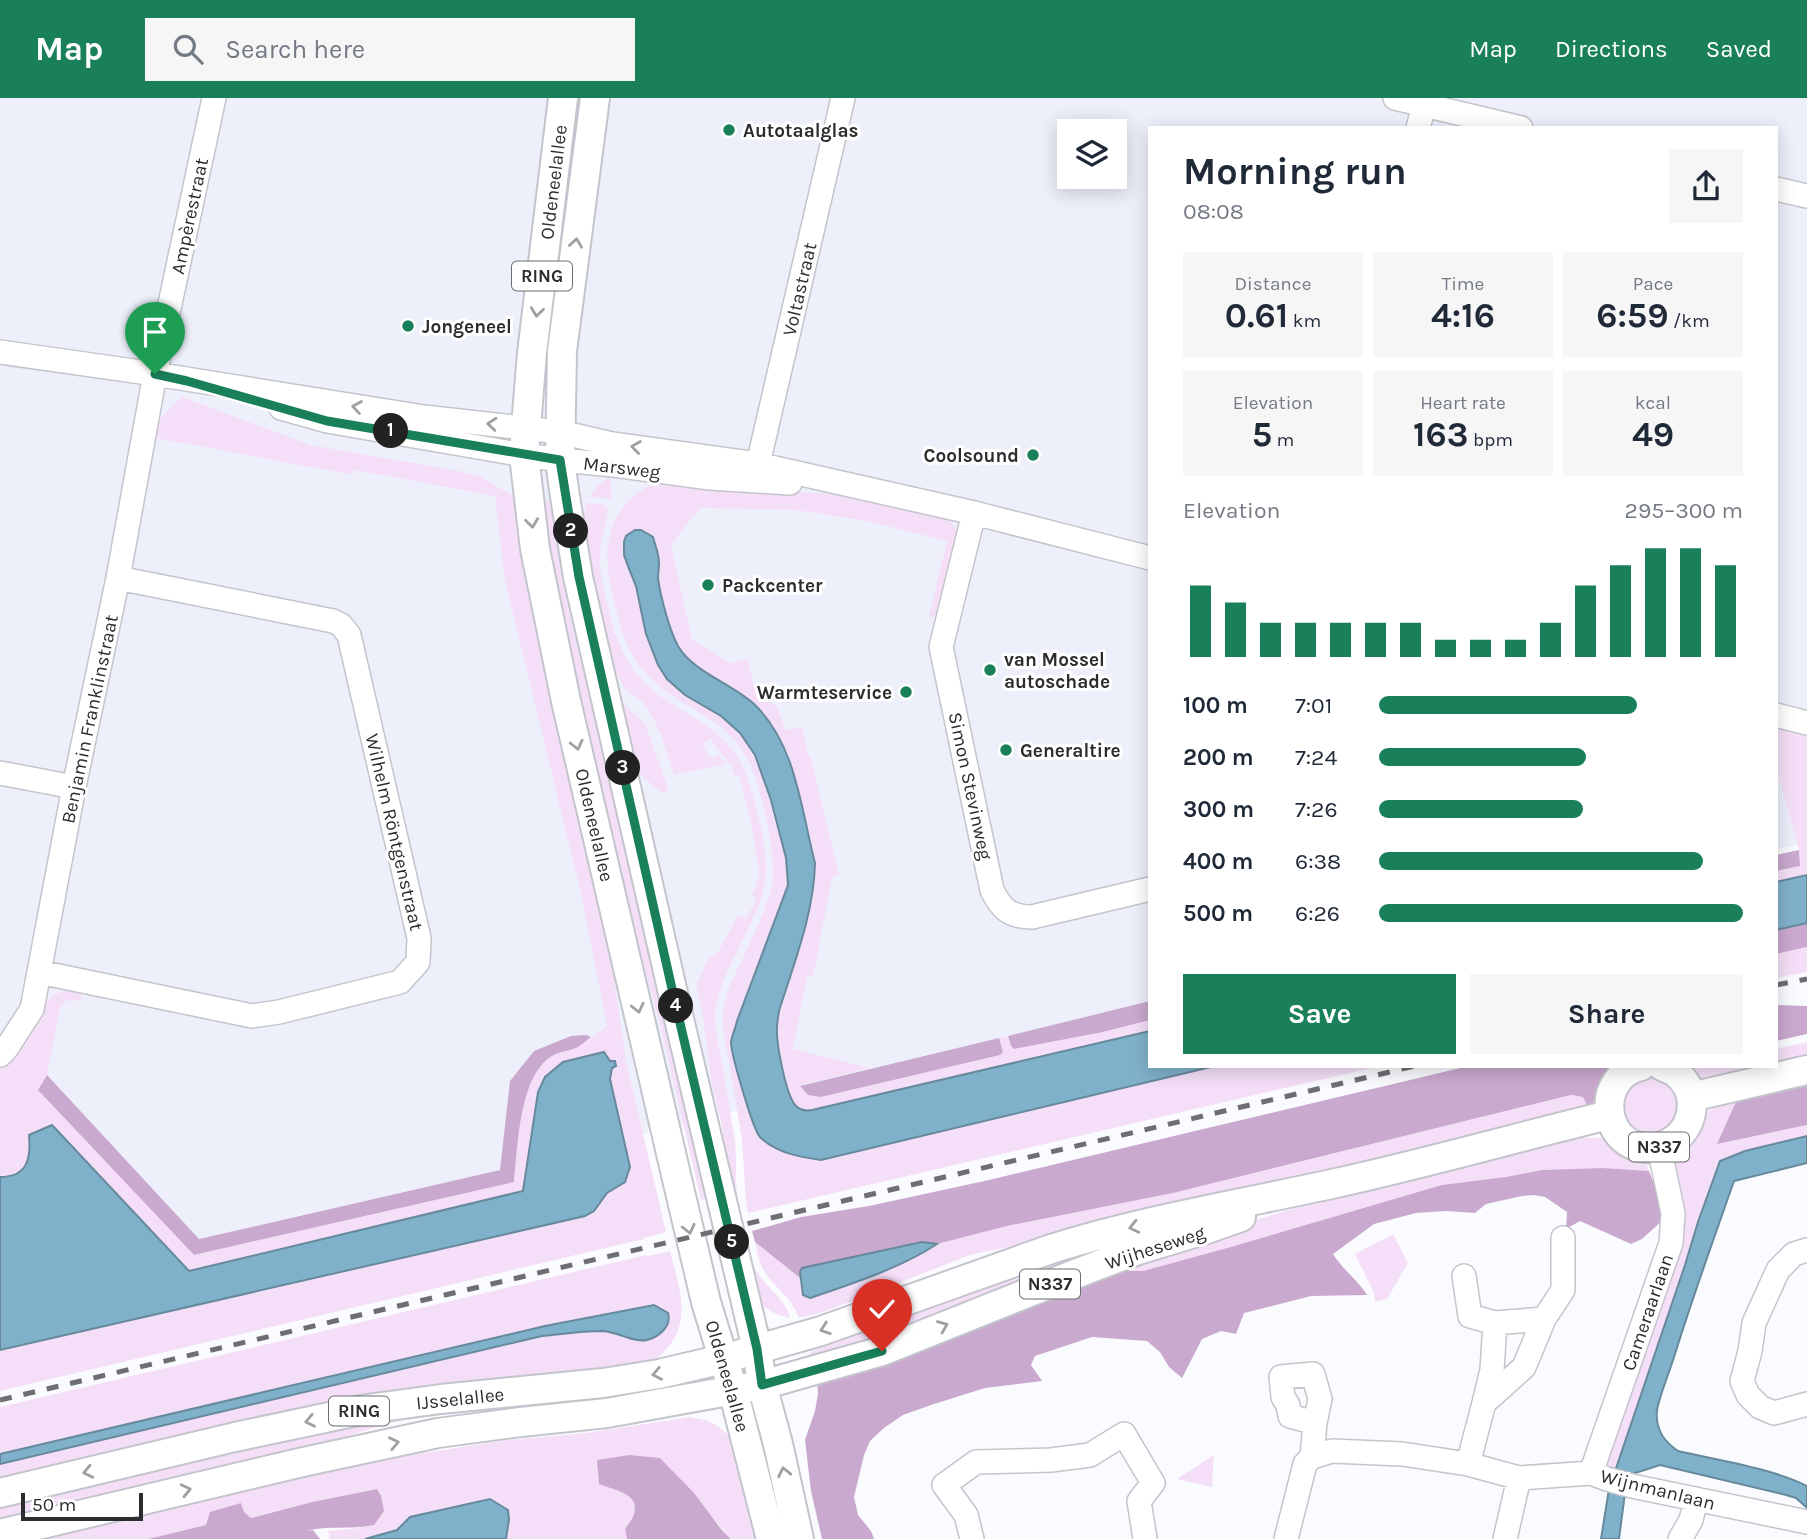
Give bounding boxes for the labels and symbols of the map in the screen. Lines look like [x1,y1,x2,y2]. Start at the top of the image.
place label: Autotaalglas [743,120,859,142]
marker: Autotaalglas [721,122,737,138]
street label: Oldeneelallee [536,123,572,241]
street label: Ampèrestraat [167,156,213,276]
one-way arrow [569,237,584,248]
street label: Voltastraat [779,240,821,338]
road number: RING [512,261,572,290]
pin [125,302,185,374]
one-way arrow [530,306,545,318]
place label: Jongeneel [422,316,512,338]
marker: Jongeneel [400,318,416,334]
one-way arrow [351,400,363,415]
pin: 1 [374,414,408,448]
one-way arrow [486,417,498,432]
one-way arrow [630,440,642,455]
place label: Coolsound [923,445,1019,467]
marker: Coolsound [1025,447,1041,463]
street label: Marsweg [582,452,662,484]
pin: 2 [554,514,588,548]
one-way arrow [524,517,539,528]
place label: Packcenter [722,575,823,597]
marker: Packcenter [700,577,716,593]
street label: Benjamin Franklinstraat [57,613,123,826]
place label: van Mossel autoschade [1004,649,1110,693]
marker: van Mossel autoschade [982,662,998,678]
place label: Warmteservice [757,682,892,704]
marker: Warmteservice [898,684,914,700]
street label: Simon Stevinweg [944,710,996,862]
street label: Wilhelm Röntgenstraat [361,732,427,933]
one-way arrow [569,739,583,751]
place label: Generaltire [1020,740,1120,762]
marker: Generaltire [998,742,1014,758]
pin: 3 [606,750,640,786]
street label: Oldeneelallee [570,766,618,884]
pin: 4 [658,988,694,1024]
one-way arrow [629,1002,644,1014]
road number: N337 [1629,1132,1689,1162]
one-way arrow [1128,1219,1140,1233]
street label: Wijheseweg [1103,1221,1208,1274]
one-way arrow [681,1223,695,1235]
pin: 5 [714,1224,750,1260]
street label: Cameraarlaan [1618,1251,1678,1374]
road number: N337 [1020,1269,1080,1298]
pin [852,1279,912,1351]
street label: Oldeneelallee [701,1318,754,1435]
one-way arrow [819,1321,832,1335]
one-way arrow [937,1321,949,1335]
one-way arrow [651,1366,663,1381]
street label: IJsselallee [415,1383,505,1415]
road number: RING [329,1396,389,1426]
one-way arrow [304,1412,316,1427]
one-way arrow [388,1436,400,1451]
one-way arrow [83,1464,95,1478]
street label: Wijnmanlaan [1598,1465,1717,1515]
one-way arrow [778,1466,793,1478]
one-way arrow [180,1484,192,1498]
scale bar [21,1490,144,1522]

